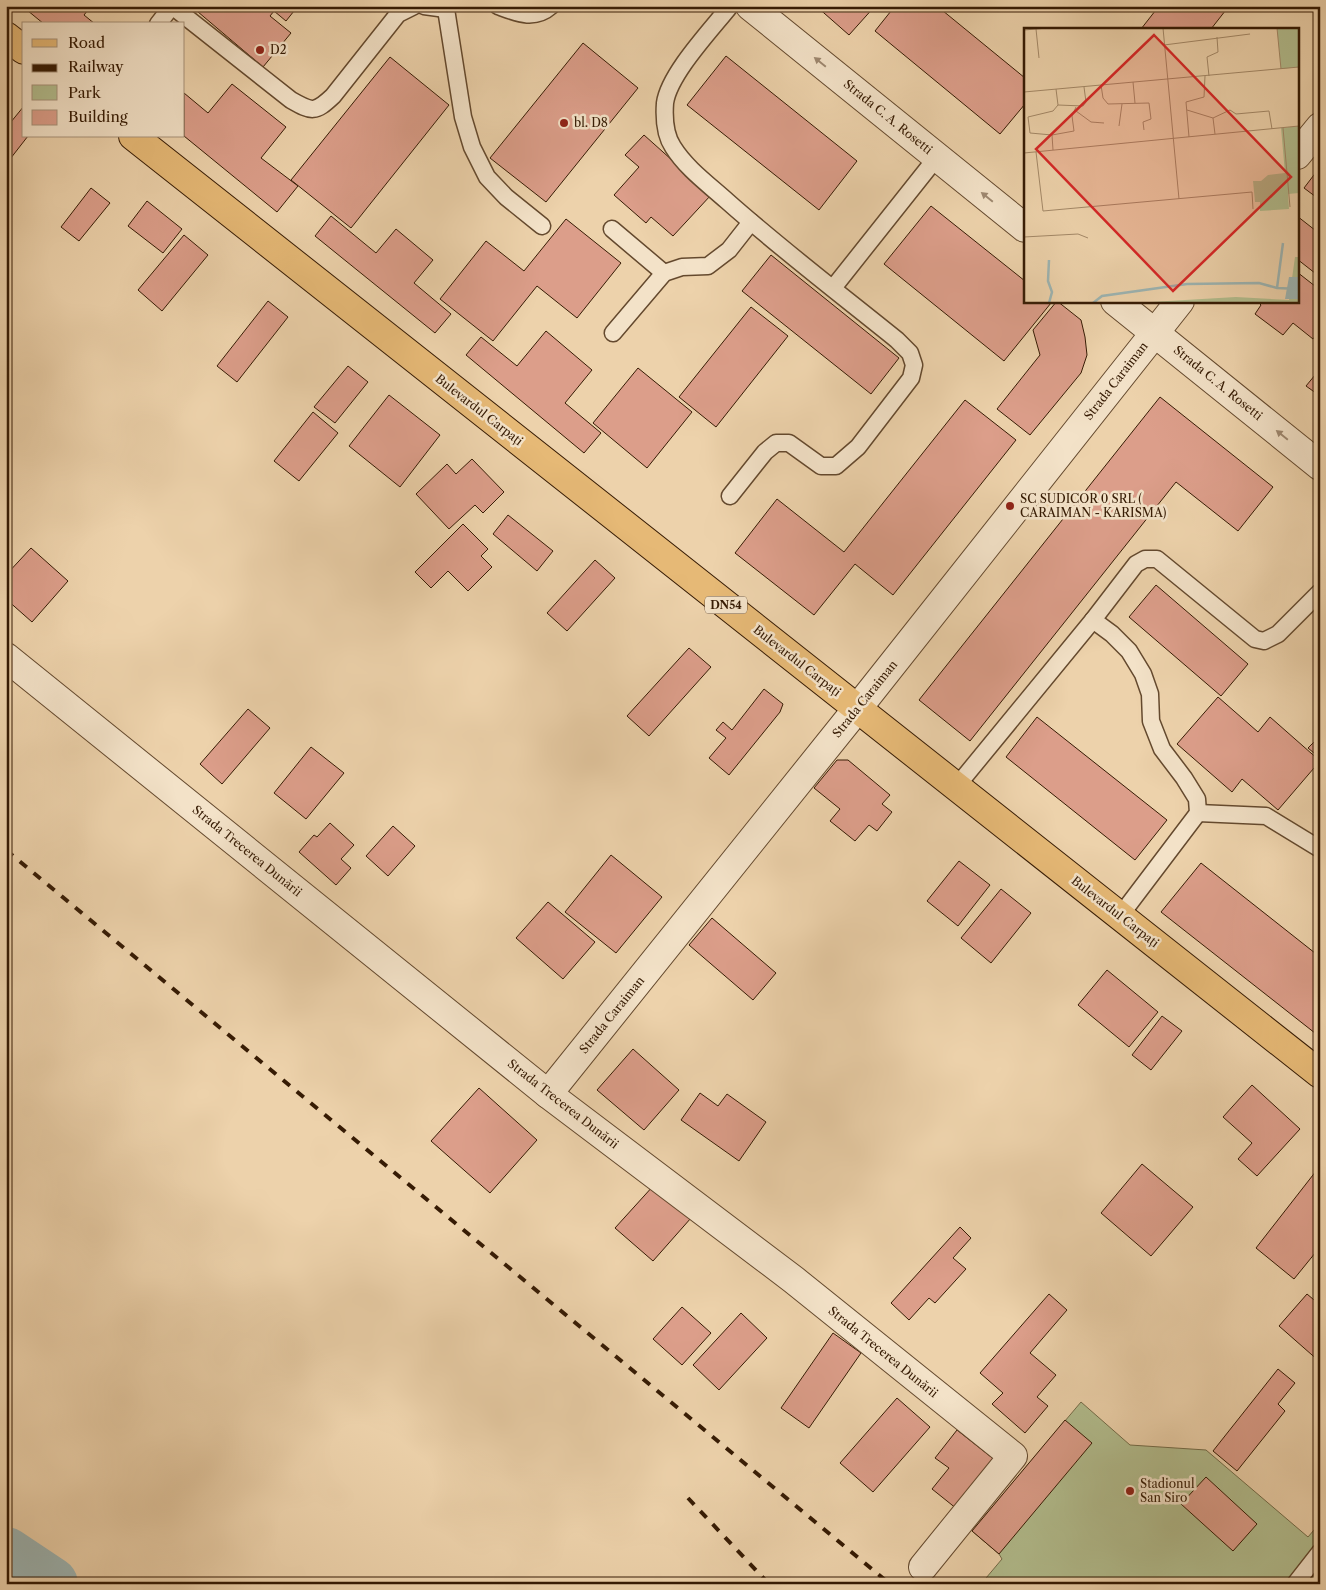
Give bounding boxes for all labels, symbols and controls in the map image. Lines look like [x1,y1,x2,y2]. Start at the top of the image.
legend [22,22,185,138]
inset map [1024,28,1298,302]
text: Road [68,33,105,52]
place label: D2 [270,42,287,57]
marker: D2 [254,44,266,56]
text: Railway [68,57,124,76]
one-way arrow [813,57,826,68]
street label: Strada C. A. Rosetti [841,76,936,157]
text: Park [68,83,102,102]
text: Building [68,107,128,126]
place label: bl. D8 [574,115,608,130]
marker: bl. D8 [558,117,570,129]
one-way arrow [981,192,994,203]
street label: Strada Caraiman [1080,338,1151,423]
street label: Strada C. A. Rosetti [1171,342,1266,423]
street label: Bulevardul Carpați [432,371,526,449]
one-way arrow [1276,430,1289,441]
place label: SC SUDICOR 0 SRL ( CARAIMAN - KARISMA) [1020,491,1167,520]
marker: SC SUDICOR 0 SRL ( CARAIMAN - KARISMA) [1004,500,1016,512]
road number: DN54 [705,596,747,614]
street label: Bulevardul Carpați [750,622,844,700]
street label: Strada Caraiman [829,657,901,740]
street label: Strada Trecerea Dunării [190,802,305,900]
street label: Bulevardul Carpați [1068,873,1162,951]
street label: Strada Caraiman [576,973,648,1056]
street label: Strada Trecerea Dunării [505,1056,622,1152]
street label: Strada Trecerea Dunării [826,1303,941,1401]
place label: Stadionul San Siro [1140,1476,1195,1505]
marker: Stadionul San Siro [1124,1485,1136,1497]

